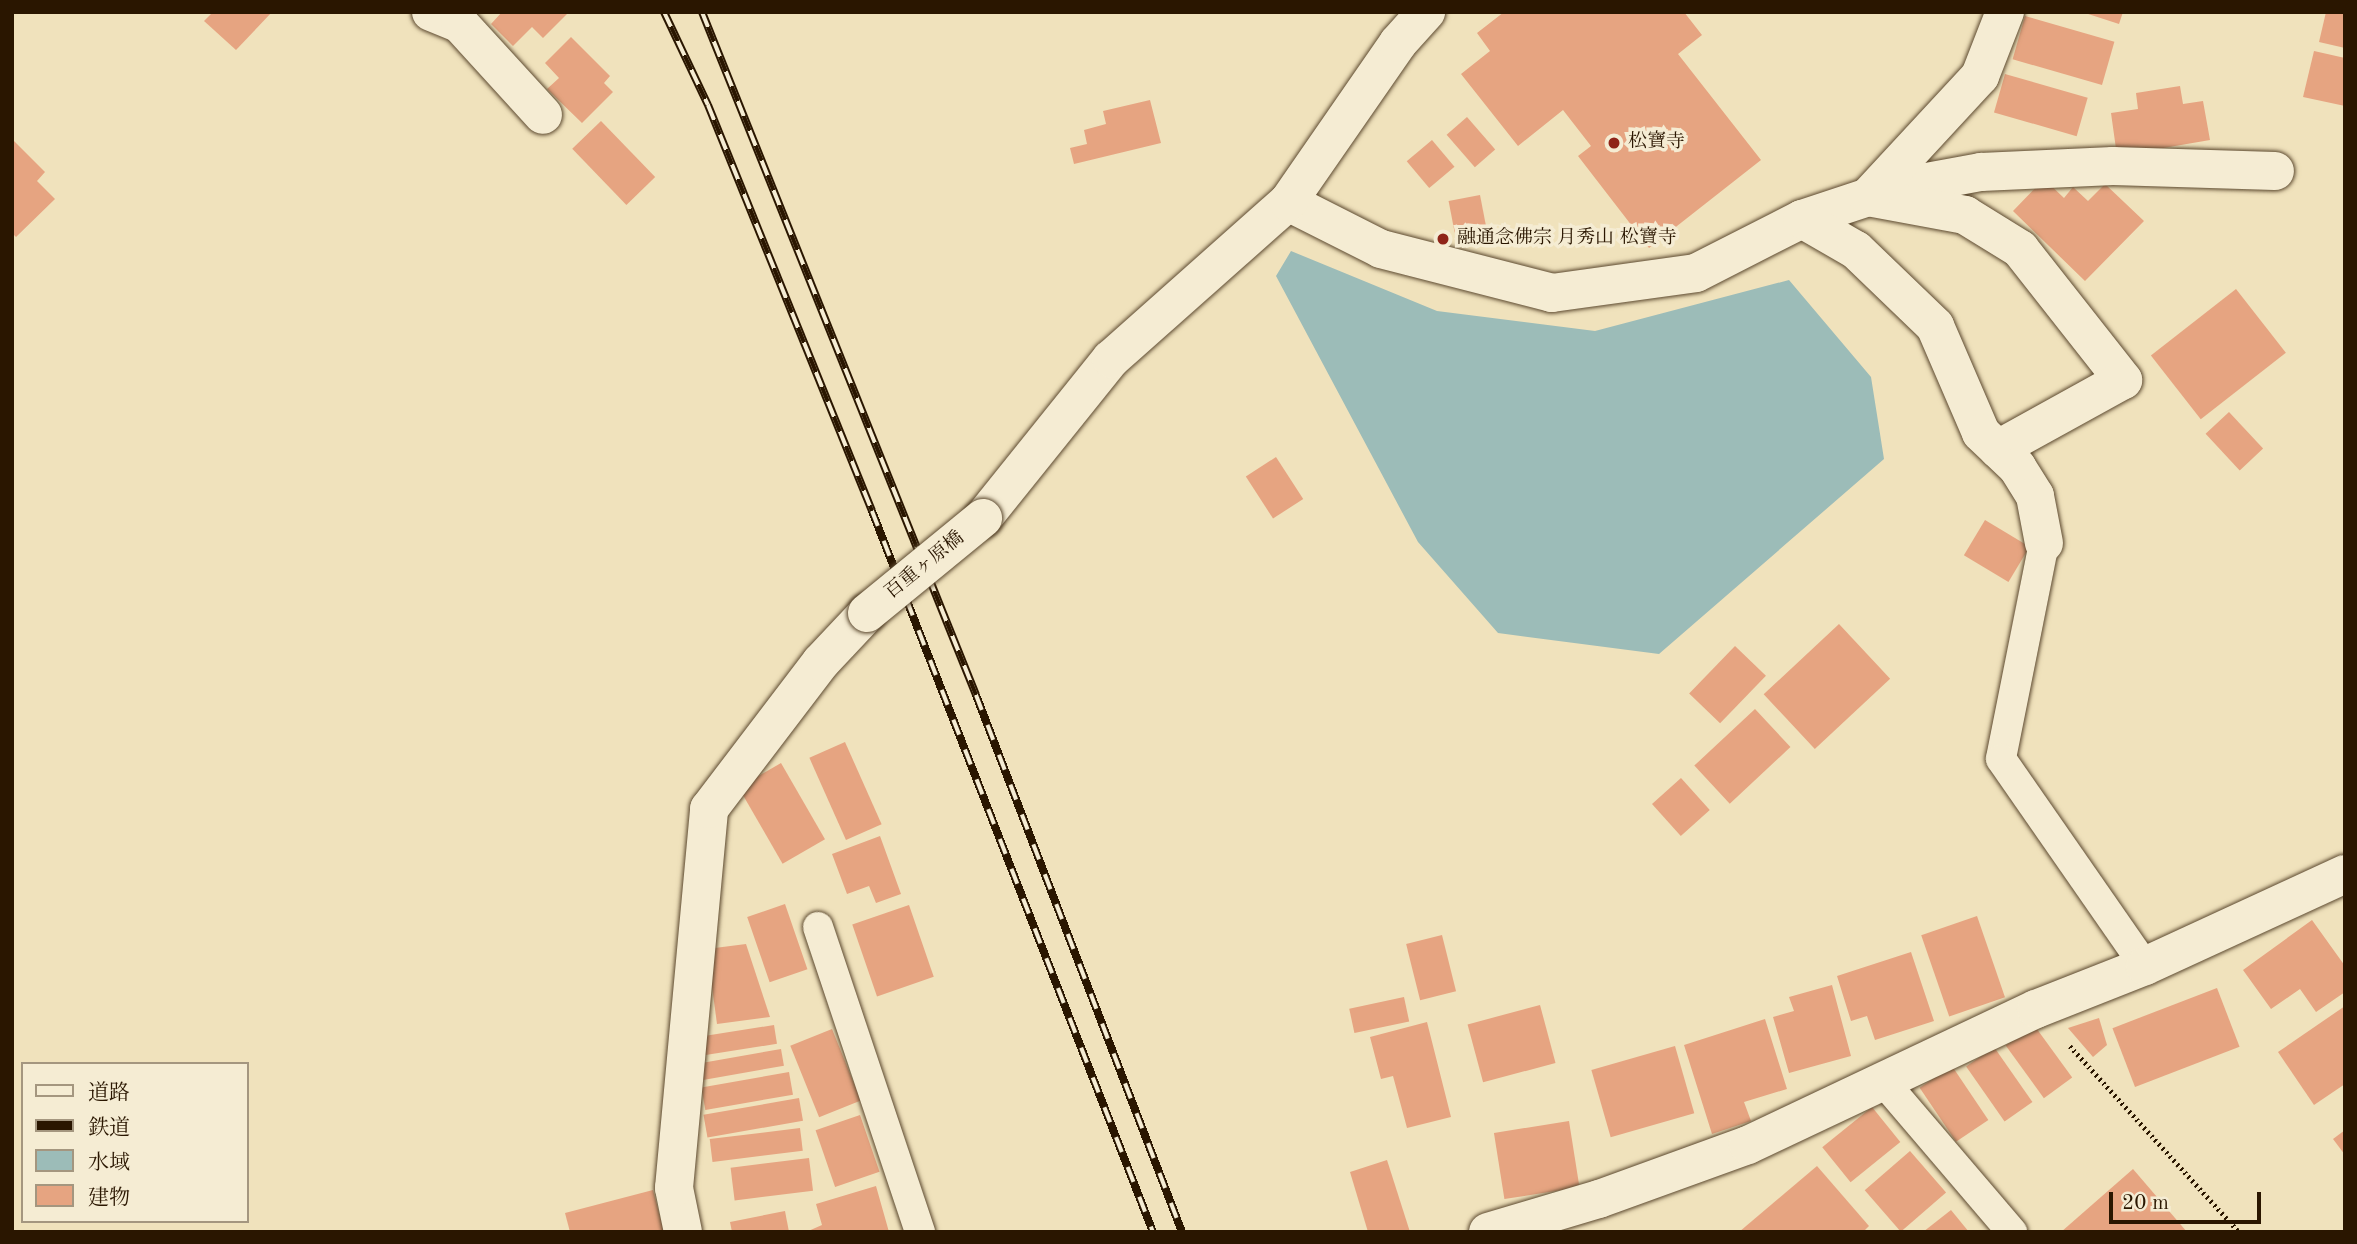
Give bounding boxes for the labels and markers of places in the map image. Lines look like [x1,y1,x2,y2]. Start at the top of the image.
place label: 松寶寺 [1628,132,1685,154]
marker: 松寶寺 [1606,135,1622,151]
place label: 融通念佛宗 月秀山 松寶寺 [1457,228,1677,250]
marker: 融通念佛宗 月秀山 松寶寺 [1435,231,1451,247]

